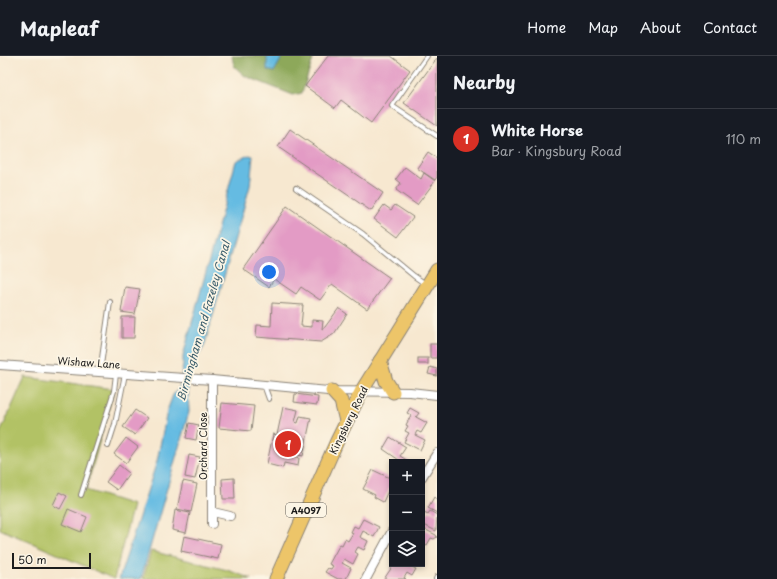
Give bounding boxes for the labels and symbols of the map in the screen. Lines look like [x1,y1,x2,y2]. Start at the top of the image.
water label: Birmingham and Fazeley Canal [172,237,235,403]
your location [259,262,279,282]
street label: Wishaw Lane [57,352,121,372]
street label: Kingsbury Road [325,383,371,457]
street label: Orchard Close [195,411,210,480]
pin: 1 [275,429,301,459]
road number: A4097 [286,503,326,517]
scale bar [12,551,91,570]

